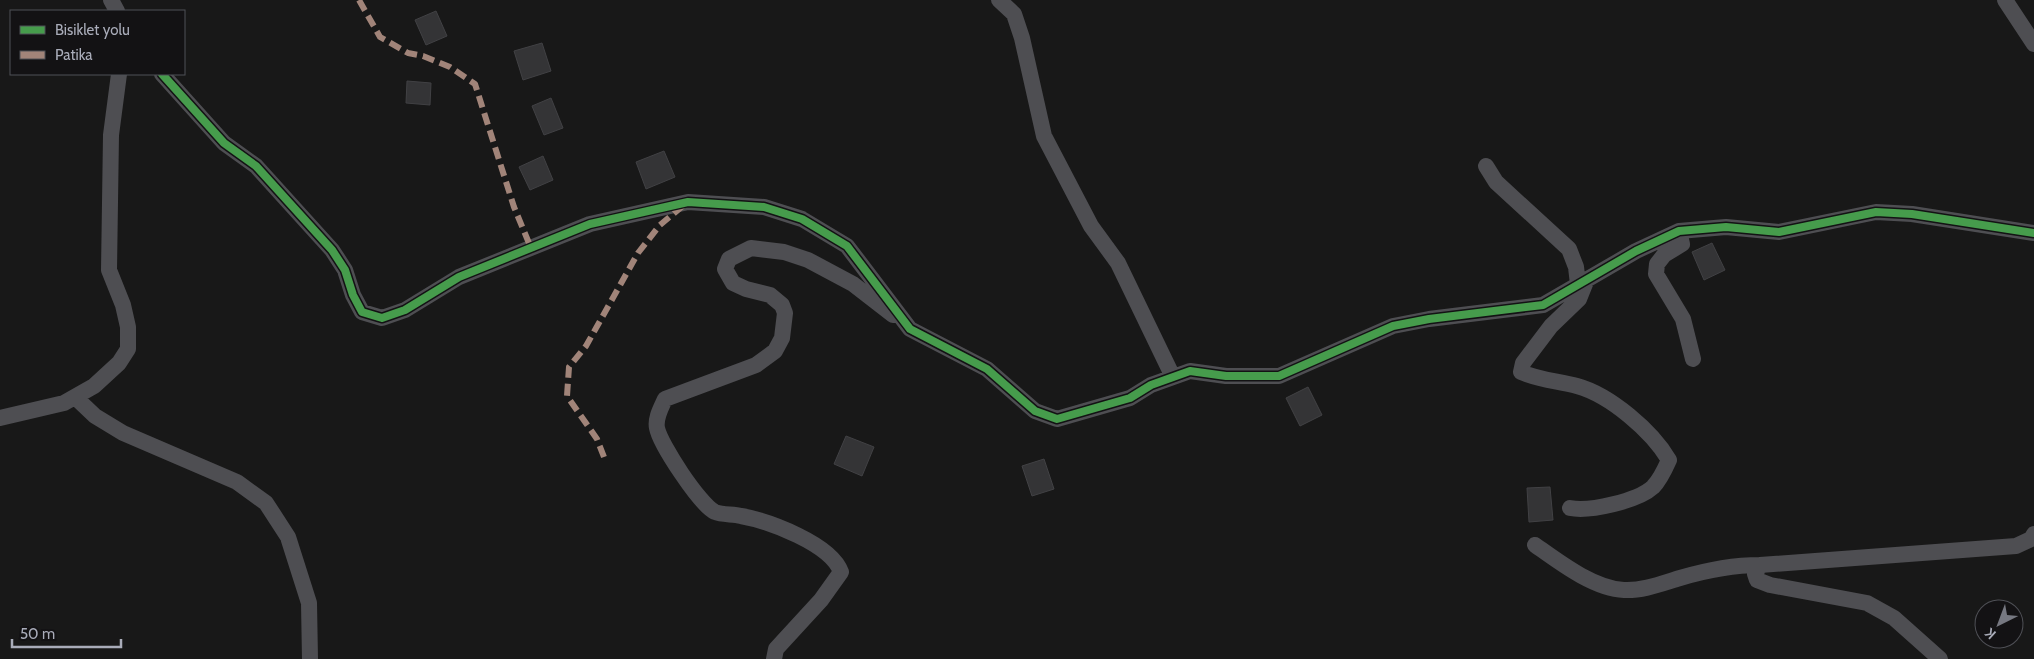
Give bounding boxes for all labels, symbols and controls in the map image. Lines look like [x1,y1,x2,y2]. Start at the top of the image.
legend [10,10,185,75]
text: Bisiklet yolu [55,21,130,39]
text: Patika [55,46,93,64]
north arrow [1974,599,2024,649]
scale bar [12,616,121,648]
text: K [1981,624,2000,643]
text: 50 m [20,625,55,643]

